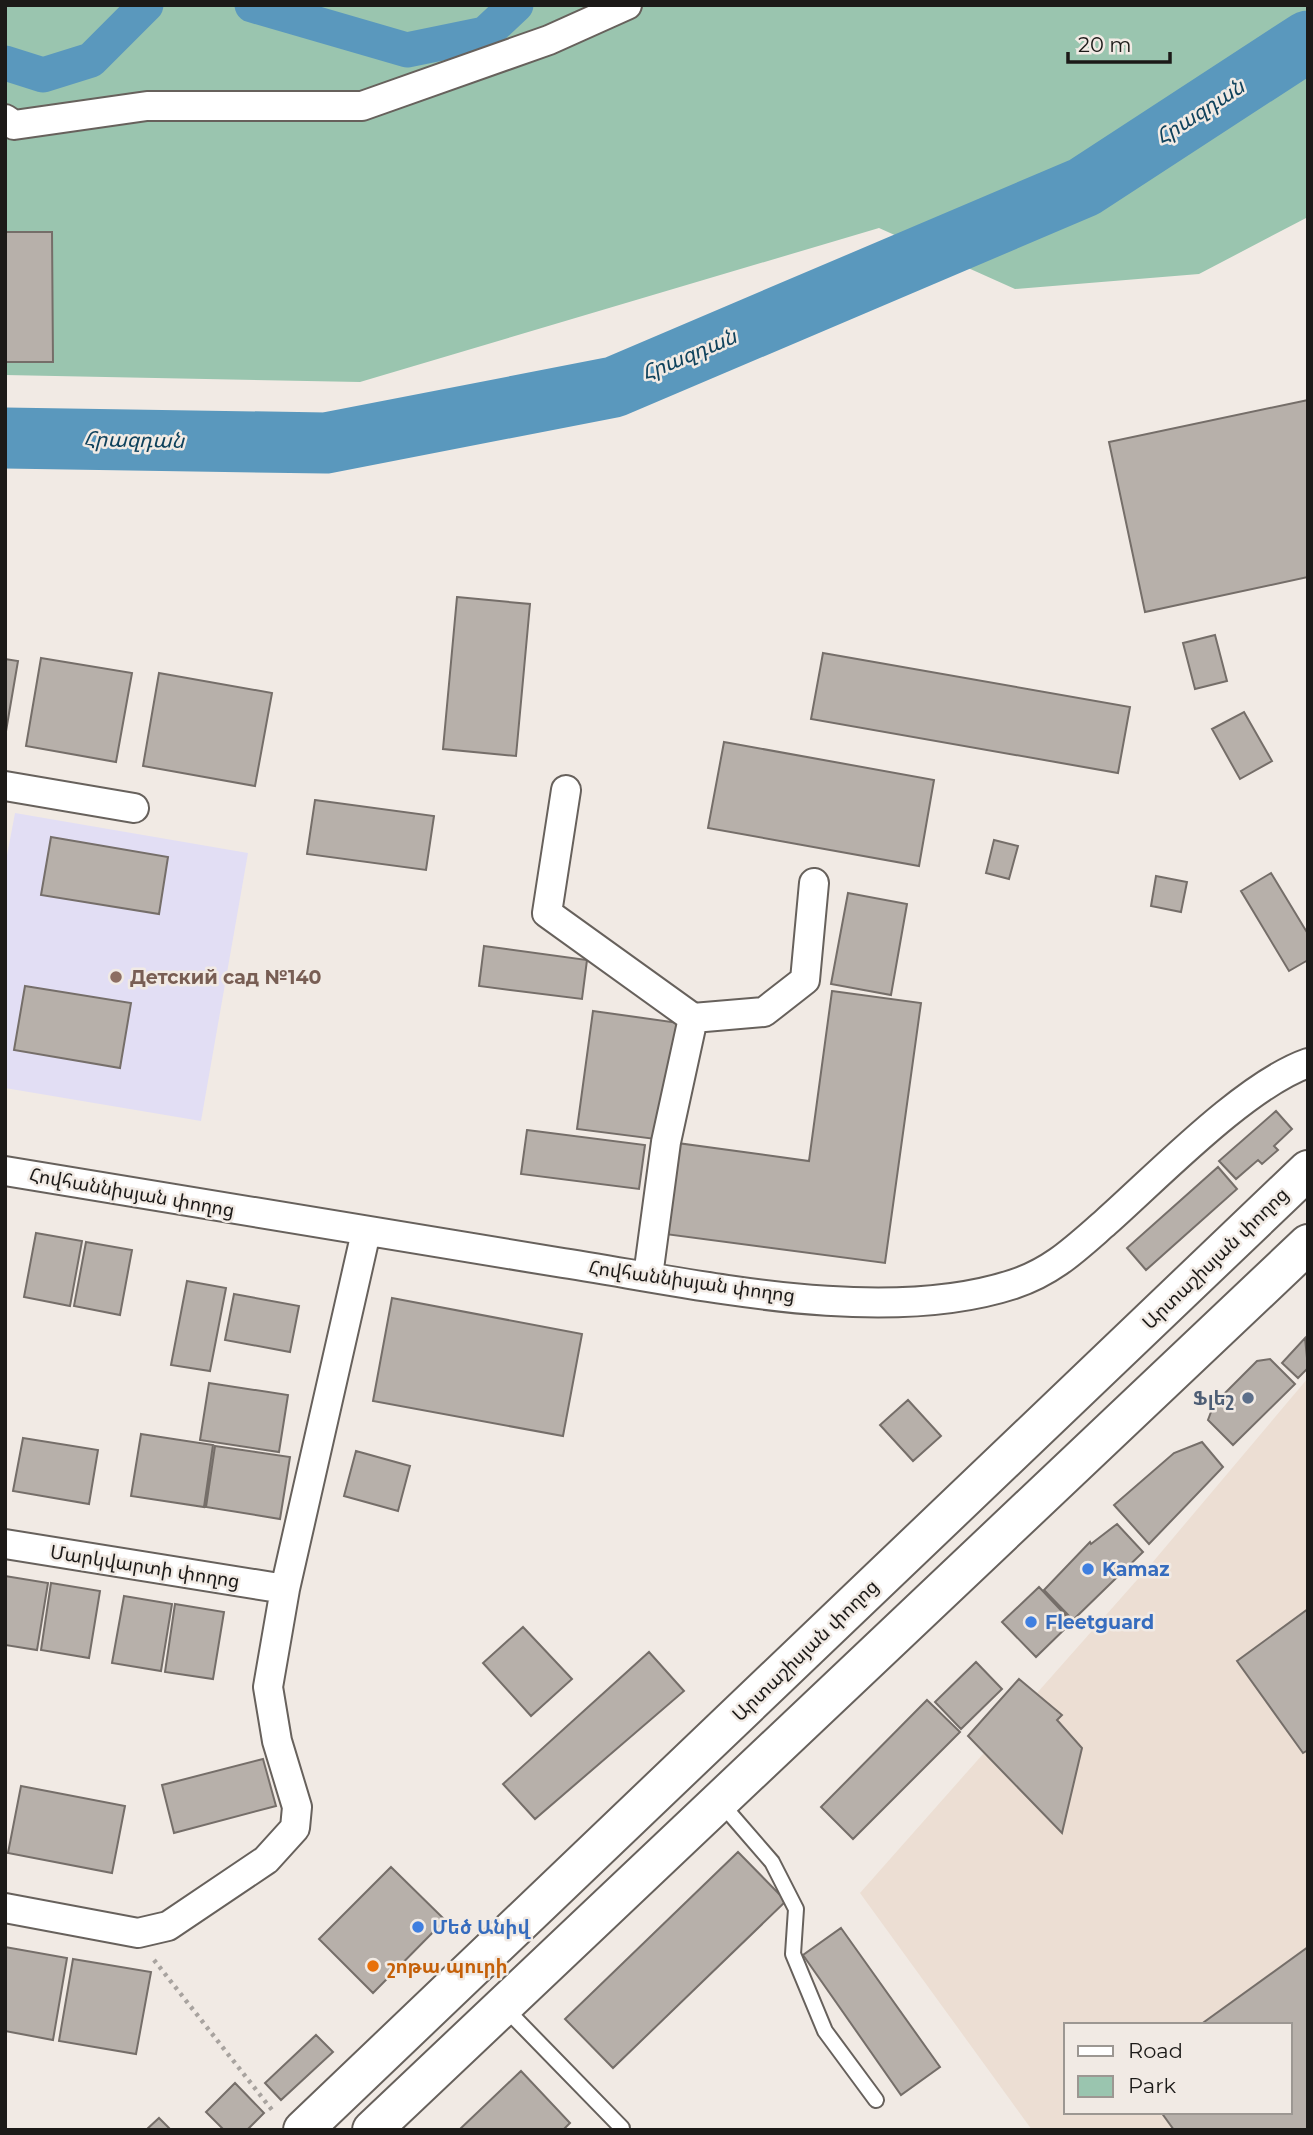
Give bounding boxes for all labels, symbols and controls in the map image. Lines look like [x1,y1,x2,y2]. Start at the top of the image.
scale bar [1068,21,1170,65]
text: 20 m [1078,32,1132,57]
water label: Հրազդան [1151,73,1250,149]
water label: Հրազդան [638,323,741,386]
water label: Հրազդան [84,426,186,453]
place label: Детский сад №140 [130,966,322,989]
marker: Детский сад №140 [108,969,124,985]
street label: Հովհաննիսյան փողոց [28,1163,236,1222]
street label: Արտաշիսյան փողոց [1137,1183,1293,1334]
street label: Հովհաննիսյան փողոց [587,1256,796,1307]
place label: Ֆլեշ [1193,1387,1234,1410]
marker: Ֆլեշ [1240,1390,1256,1406]
street label: Մարկվարտի փողոց [48,1540,241,1593]
place label: Kamaz [1102,1558,1170,1581]
marker: Kamaz [1080,1561,1096,1577]
street label: Արտաշիսյան փողոց [727,1575,883,1726]
place label: Fleetguard [1045,1611,1154,1634]
marker: Fleetguard [1023,1614,1039,1630]
place label: Մեծ Անիվ [432,1916,531,1939]
marker: Մեծ Անիվ [410,1919,426,1935]
place label: շոթա պուրի [387,1955,508,1978]
marker: շոթա պուրի [365,1958,381,1974]
legend [1064,2023,1292,2114]
text: Road [1128,2038,1183,2063]
text: Park [1128,2073,1176,2098]

